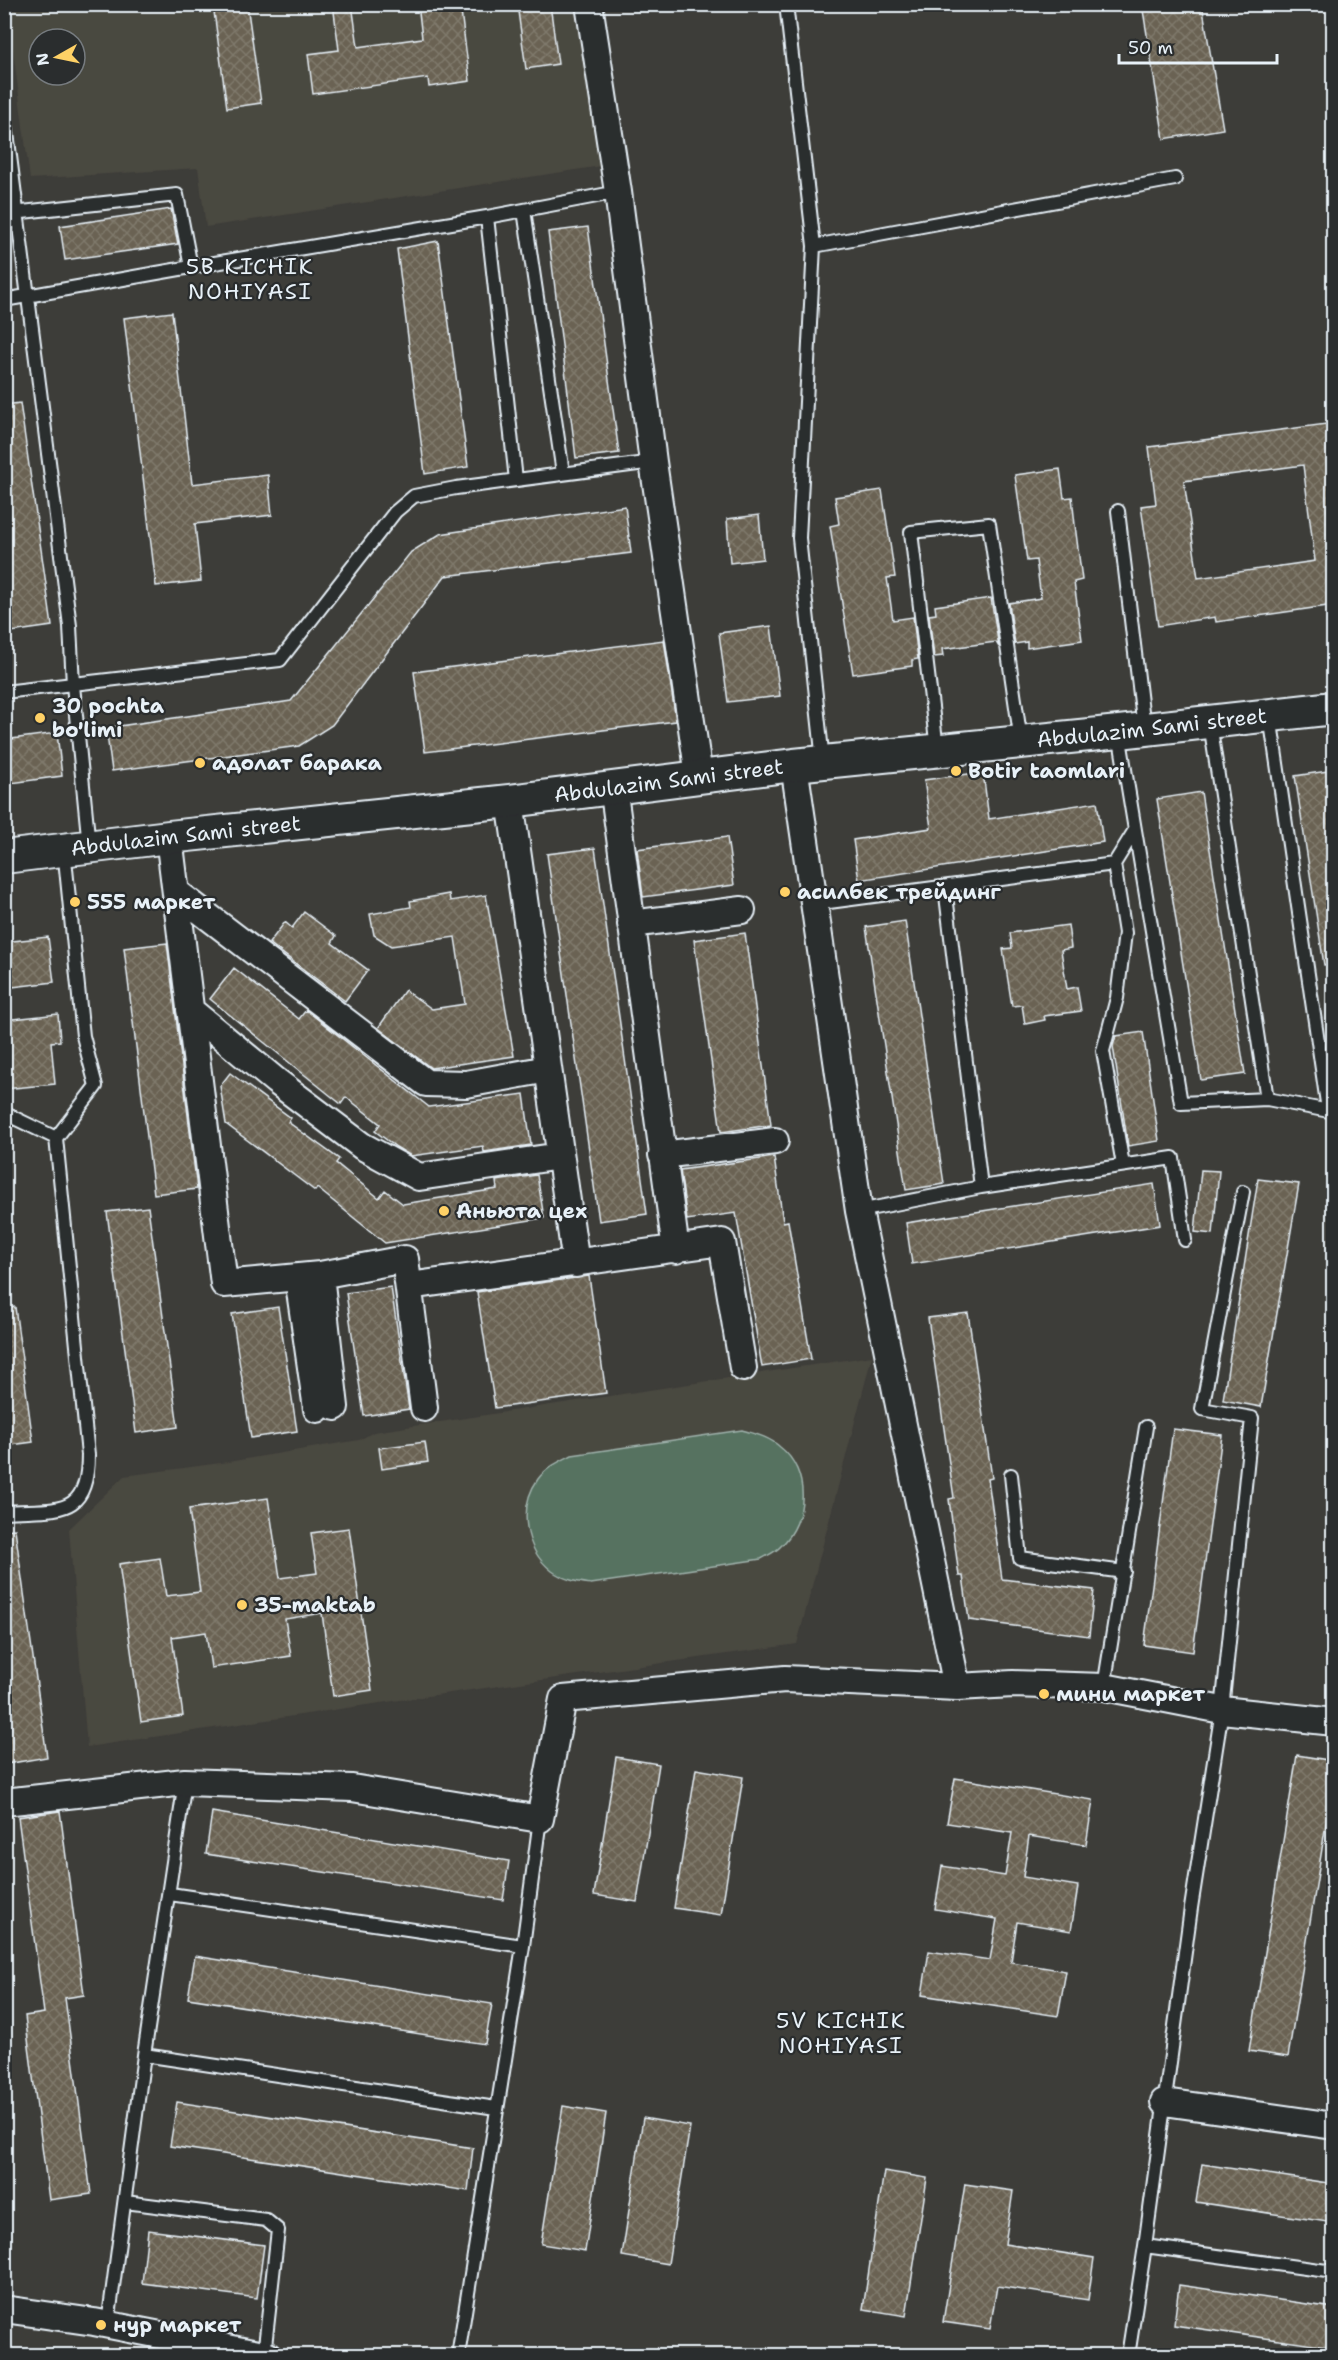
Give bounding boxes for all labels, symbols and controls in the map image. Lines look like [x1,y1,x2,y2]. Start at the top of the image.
north arrow [27,27,87,87]
scale bar [1119,27,1276,65]
text: 50 m [1128,36,1173,60]
text: N [31,51,54,67]
district label: 5B KICHIK NOHIYASI [186,252,314,306]
place label: 30 pochta bo'limi [52,692,165,744]
street label: Abdulazim Sami street [1035,702,1268,754]
marker: 30 pochta bo'limi [33,711,47,725]
place label: адолат барака [212,749,383,777]
street label: Abdulazim Sami street [552,752,785,809]
marker: адолат барака [193,756,207,770]
place label: Botir taomlari [968,757,1125,785]
marker: Botir taomlari [949,764,963,778]
street label: Abdulazim Sami street [69,809,302,863]
place label: асилбек трейдинг [797,878,1001,906]
marker: асилбек трейдинг [778,885,792,899]
place label: 555 маркет [87,888,216,916]
marker: 555 маркет [68,895,82,909]
place label: Аньюта цех [456,1197,587,1225]
marker: Аньюта цех [437,1204,451,1218]
place label: 35-maktab [254,1591,376,1619]
marker: 35-maktab [235,1598,249,1612]
place label: мини маркет [1056,1680,1205,1708]
marker: мини маркет [1037,1687,1051,1701]
district label: 5V KICHIK NOHIYASI [776,2006,906,2060]
place label: нур маркет [113,2311,242,2339]
marker: нур маркет [94,2318,108,2332]

